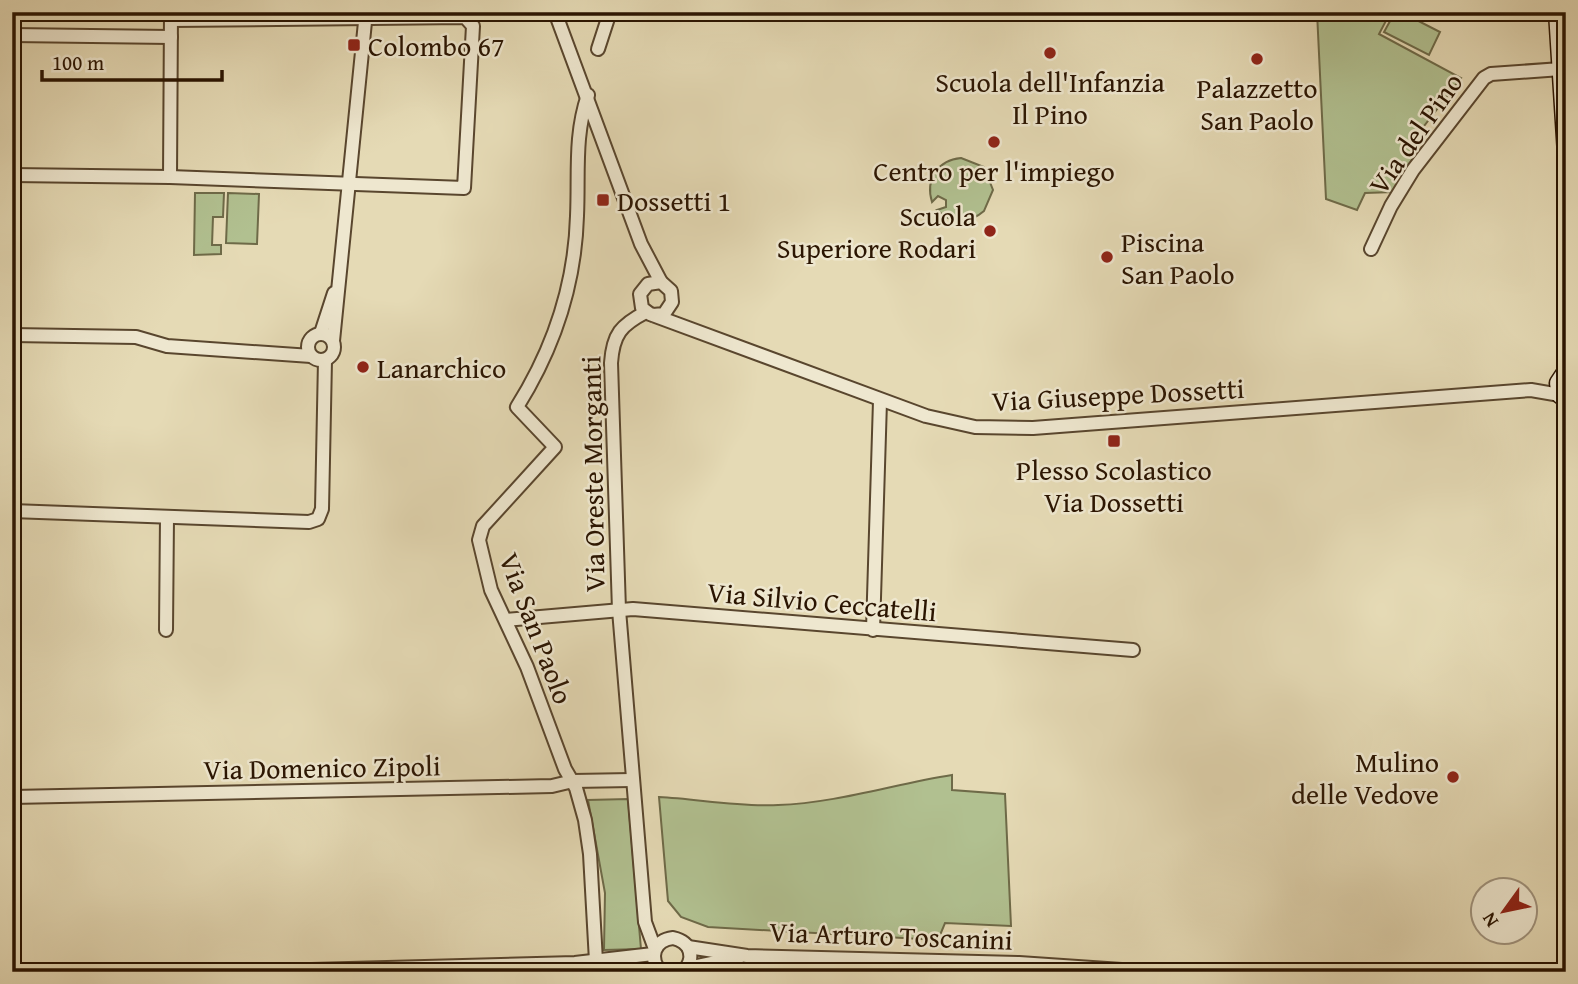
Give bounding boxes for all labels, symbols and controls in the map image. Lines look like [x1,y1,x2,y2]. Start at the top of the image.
place label: Colombo 67 [368,25,504,66]
marker: Colombo 67 [346,37,362,53]
scale bar [42,38,222,82]
marker: Scuola dell'Infanzia Il Pino [1042,45,1058,61]
text: 100 m [52,47,104,78]
marker: Palazzetto San Paolo [1249,51,1265,67]
place label: Scuola dell'Infanzia Il Pino [935,61,1165,134]
street label: Via del Pino [1358,64,1472,202]
place label: Palazzetto San Paolo [1196,67,1318,140]
marker: Centro per l'impiego [986,134,1002,150]
place label: Centro per l'impiego [873,150,1115,191]
place label: Dossetti 1 [617,180,731,221]
marker: Dossetti 1 [595,192,611,208]
place label: Scuola Superiore Rodari [777,195,977,268]
place label: Piscina San Paolo [1121,221,1235,294]
marker: Scuola Superiore Rodari [982,223,998,239]
marker: Piscina San Paolo [1099,249,1115,265]
place label: Lanarchico [377,347,506,388]
street label: Via Oreste Morganti [569,355,615,593]
marker: Lanarchico [355,359,371,375]
street label: Via Giuseppe Dossetti [991,367,1246,421]
marker: Plesso Scolastico Via Dossetti [1106,433,1122,449]
place label: Plesso Scolastico Via Dossetti [1016,449,1212,522]
street label: Via San Paolo [489,546,585,710]
street label: Via Silvio Ceccatelli [706,571,939,631]
place label: Mulino delle Vedove [1291,741,1439,814]
street label: Via Domenico Zipoli [203,744,441,790]
marker: Mulino delle Vedove [1445,769,1461,785]
north arrow [1470,876,1540,946]
text: N [1474,907,1505,933]
street label: Via Arturo Toscanini [769,910,1014,960]

